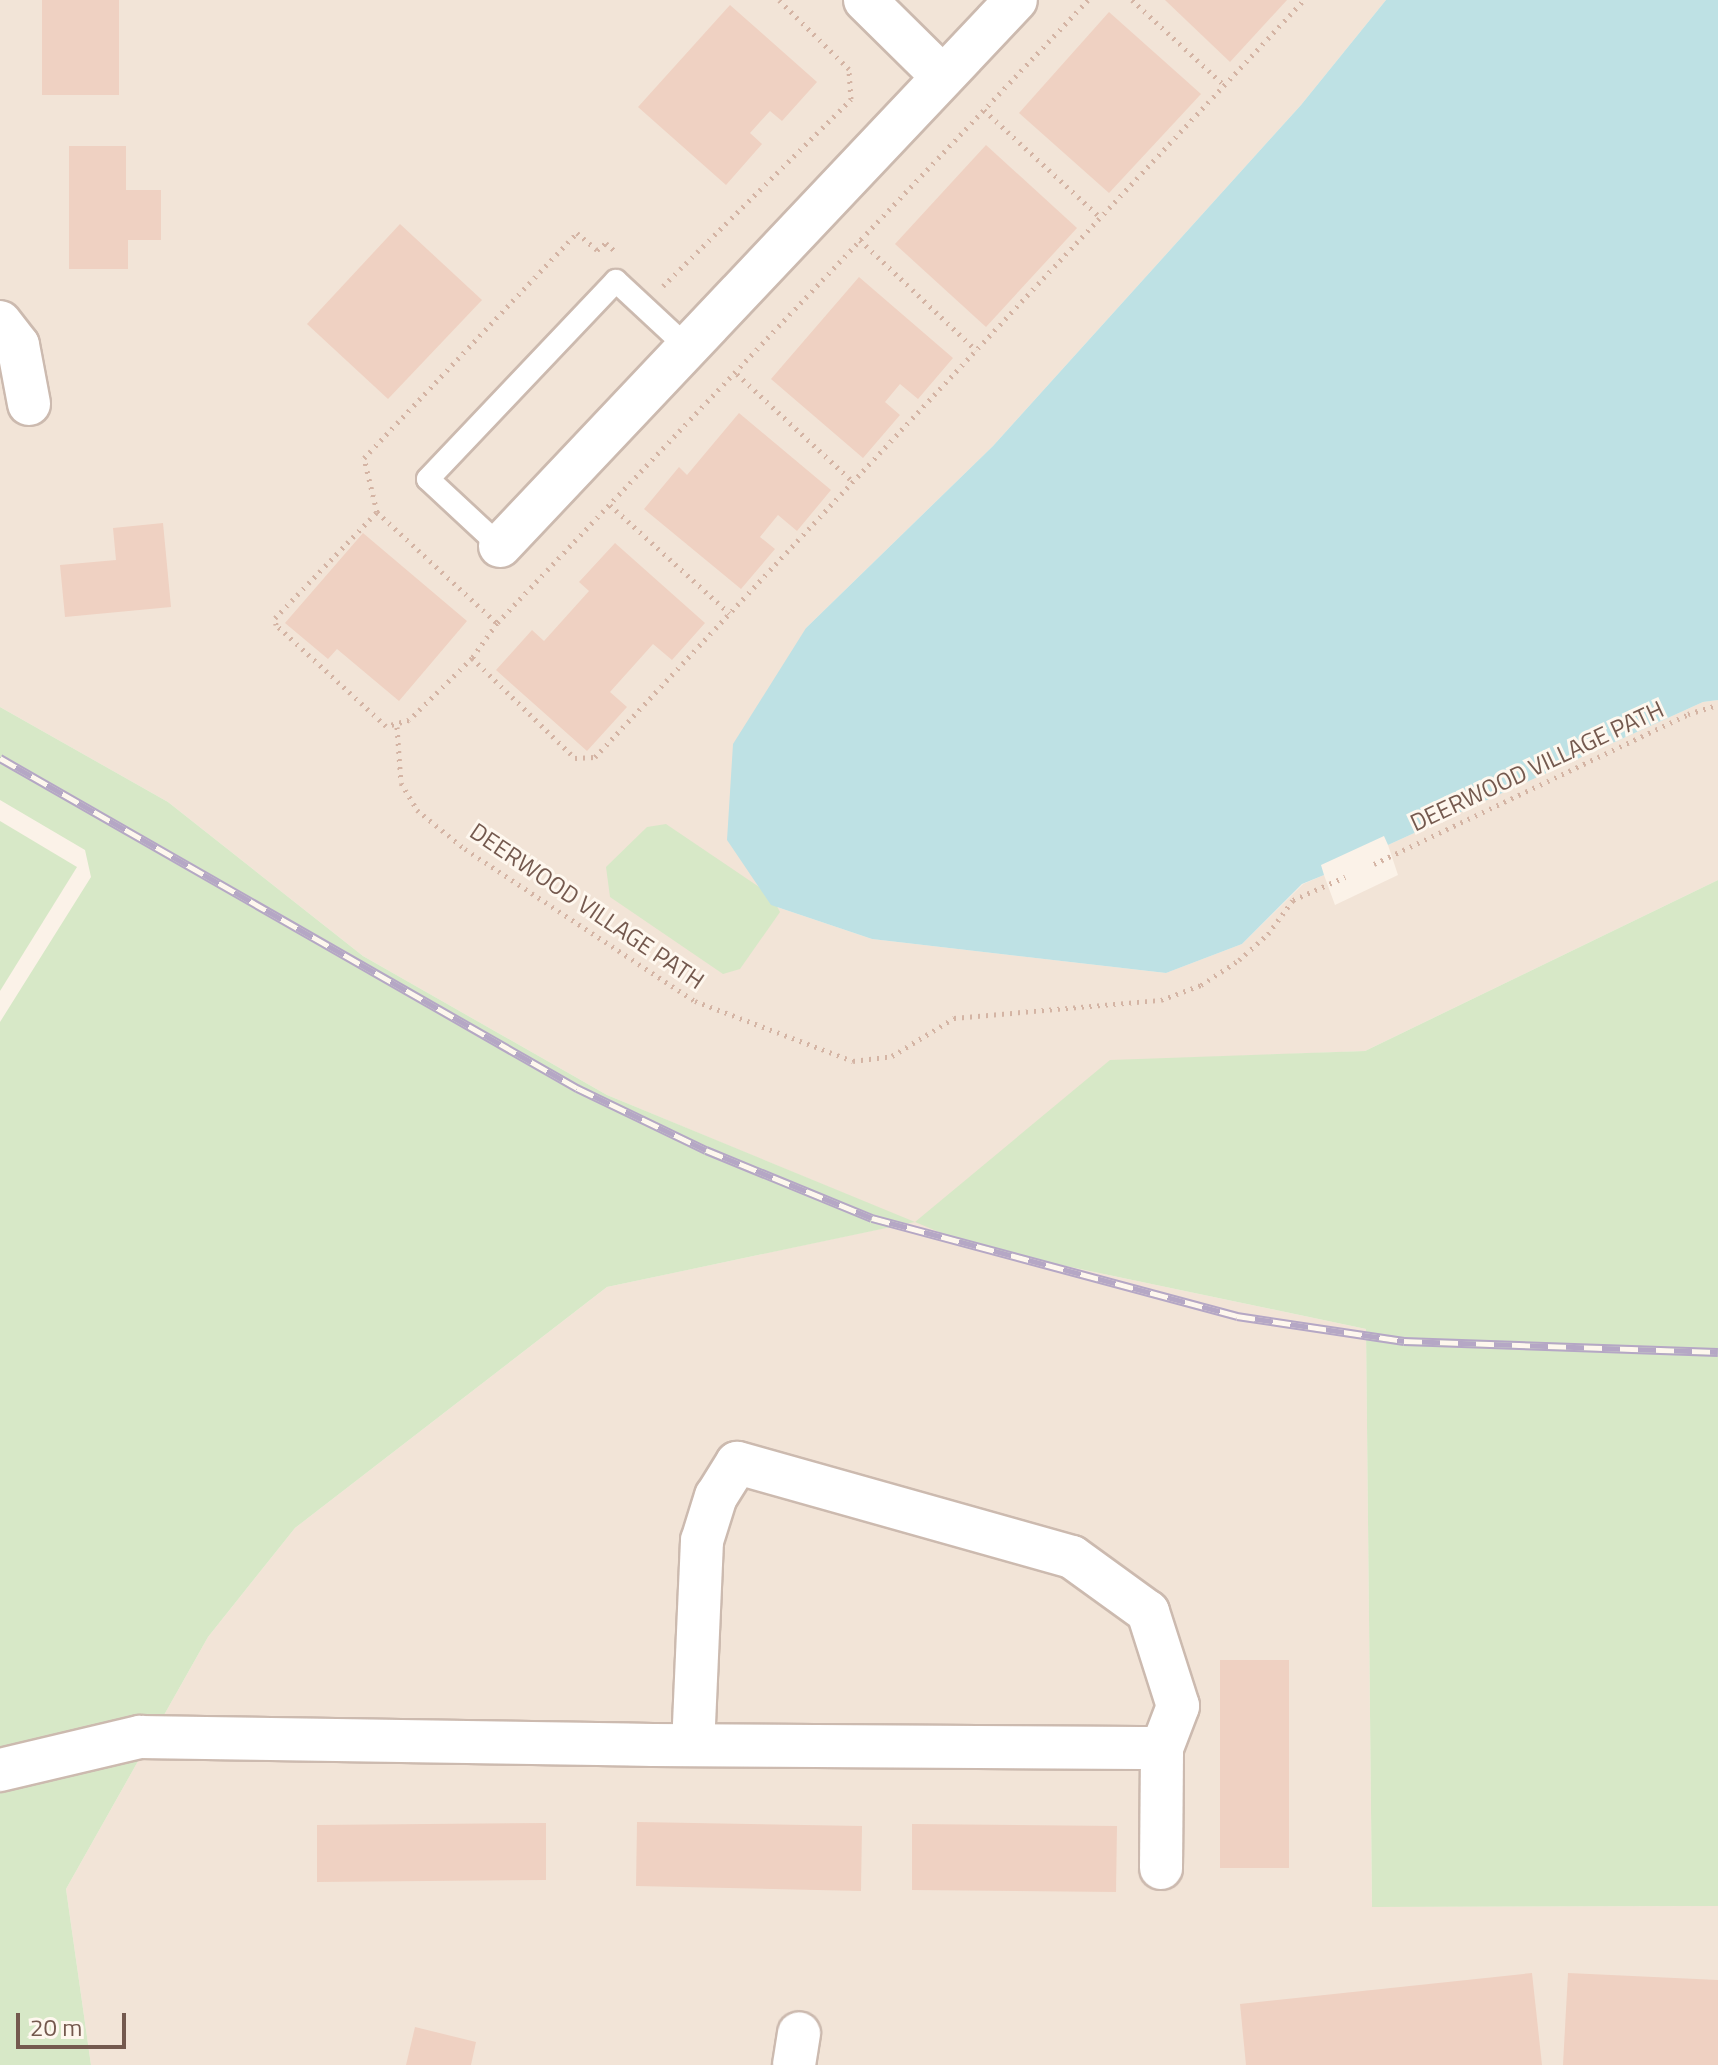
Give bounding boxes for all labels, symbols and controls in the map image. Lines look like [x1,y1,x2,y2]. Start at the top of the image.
street label: DEERWOOD VILLAGE PATH [1406,695,1668,837]
street label: DEERWOOD VILLAGE PATH [464,817,710,995]
scale bar [20,1997,130,2047]
text: 20 m [30,2009,82,2045]

